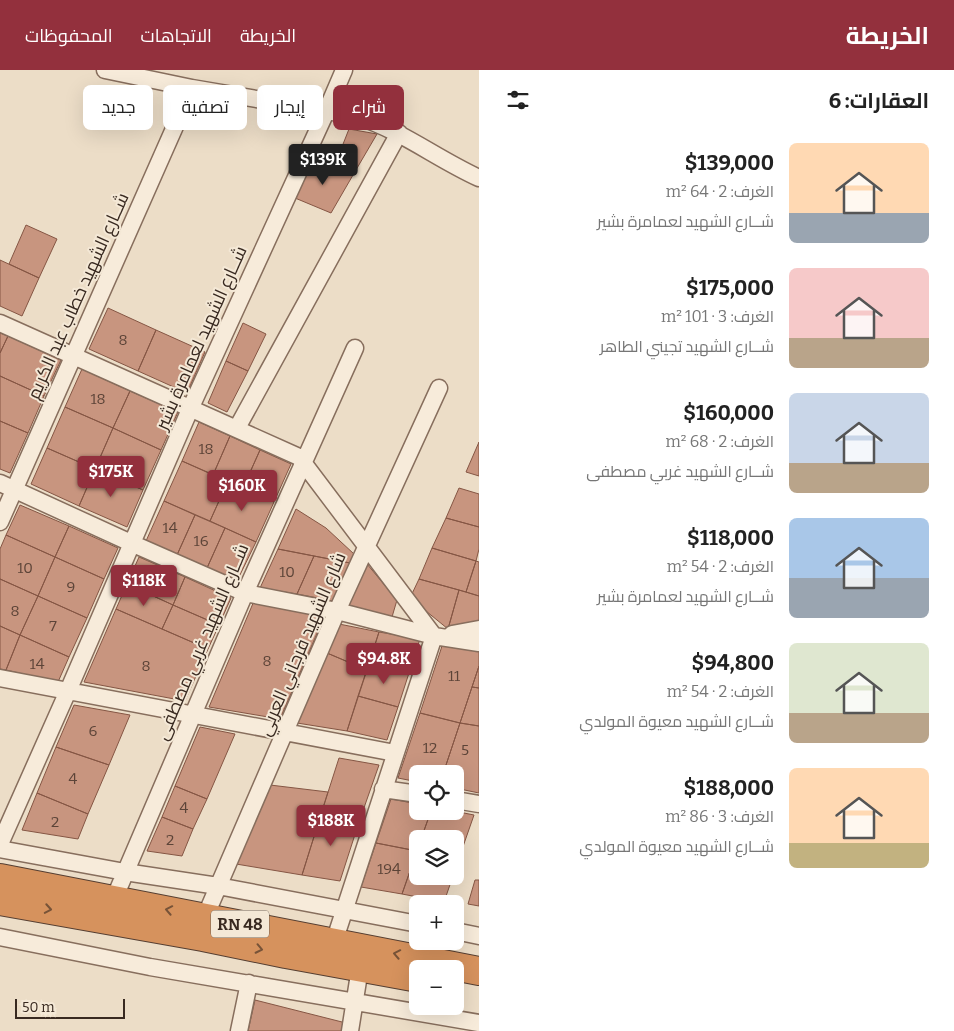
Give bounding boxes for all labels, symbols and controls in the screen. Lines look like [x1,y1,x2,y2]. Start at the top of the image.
text: الخريطة [846,22,929,50]
text: المحفوظات [25,25,113,47]
text: الاتجاهات [141,25,212,47]
text: الخريطة [240,25,296,47]
chip: جديد [83,85,153,130]
chip: تصفية [163,85,247,130]
chip: إيجار [257,85,323,130]
chip: شراء [333,85,404,130]
icon: filters [504,86,532,114]
text: العقارات: 6 [829,88,929,114]
pin: $139K [288,144,358,186]
text: $139K [300,150,346,169]
text: $139,000 [685,150,774,176]
icon: home [829,163,889,223]
text: الغرف: 2 · 64 m² [666,182,774,201]
street label: شــارع الشهيد خطاب عبد الكريم [22,189,135,403]
text: شــارع الشهيد لعمامرة بشير [597,212,774,231]
street label: شــارع الشهيد لعمامرة بشير [150,243,252,435]
text: $175,000 [686,275,774,301]
icon: home [829,288,889,348]
text: الغرف: 3 · 101 m² [661,307,774,326]
house number: 8 [118,331,128,349]
text: شــارع الشهيد تجيني الطاهر [600,337,774,356]
house number: 18 [90,390,106,408]
text: $160,000 [683,400,774,426]
icon: home [829,413,889,473]
text: الغرف: 2 · 68 m² [666,432,774,451]
house number: 18 [198,440,214,458]
pin: $175K [76,456,146,498]
text: $175K [88,462,134,481]
text: شــارع الشهيد غربي مصطفى [586,462,774,481]
pin: $160K [207,470,277,512]
text: $160K [218,476,266,495]
house number: 14 [163,519,178,537]
text: $118,000 [687,525,774,551]
house number: 16 [194,532,209,550]
icon: home [829,538,889,598]
street label: شــارع الشهيد غربي مصطفى [151,540,256,745]
street label: شارع الشهيد فرجاني العربي [253,549,353,740]
text: الغرف: 2 · 54 m² [667,557,774,576]
house number: 10 [17,559,33,577]
house number: 10 [279,563,295,581]
pin: $118K [109,564,179,607]
text: $118K [122,571,166,590]
house number: 9 [67,578,75,596]
text: شــارع الشهيد لعمامرة بشير [597,587,774,606]
house number: 8 [10,602,20,620]
house number: 7 [49,617,57,635]
pin: $94.8K [343,642,425,685]
text: $94.8K [357,649,411,668]
text: $94,800 [692,650,774,676]
house number: 8 [262,652,272,670]
house number: 14 [30,655,45,673]
house number: 8 [141,657,151,675]
icon: home [829,663,889,723]
house number: 11 [448,667,460,685]
text: الغرف: 2 · 54 m² [667,682,774,701]
text: شــارع الشهيد معيوة المولدي [579,712,774,731]
house number: 6 [89,722,98,740]
house number: 12 [423,739,437,757]
house number: 5 [461,741,469,759]
map controls [409,765,464,1015]
button: locate [409,765,464,820]
house number: 4 [69,770,78,788]
text: $188,000 [684,775,774,801]
icon: home [829,788,889,848]
house number: 4 [180,799,189,817]
pin: $188K [296,804,366,847]
text: الغرف: 3 · 86 m² [665,807,774,826]
text: $188K [308,811,354,830]
house number: 2 [51,813,59,831]
button: layers [409,830,464,885]
house number: 2 [166,831,174,849]
text: شــارع الشهيد معيوة المولدي [579,837,774,856]
house number: 194 [377,860,401,878]
button: + [409,895,464,950]
one-way arrow [44,904,52,914]
one-way arrow [164,905,173,915]
road number: RN 48 [211,911,269,938]
one-way arrow [255,943,264,953]
one-way arrow [392,950,401,960]
button: − [409,960,464,1015]
scale bar [15,996,125,1019]
text: 50 m [22,999,55,1016]

